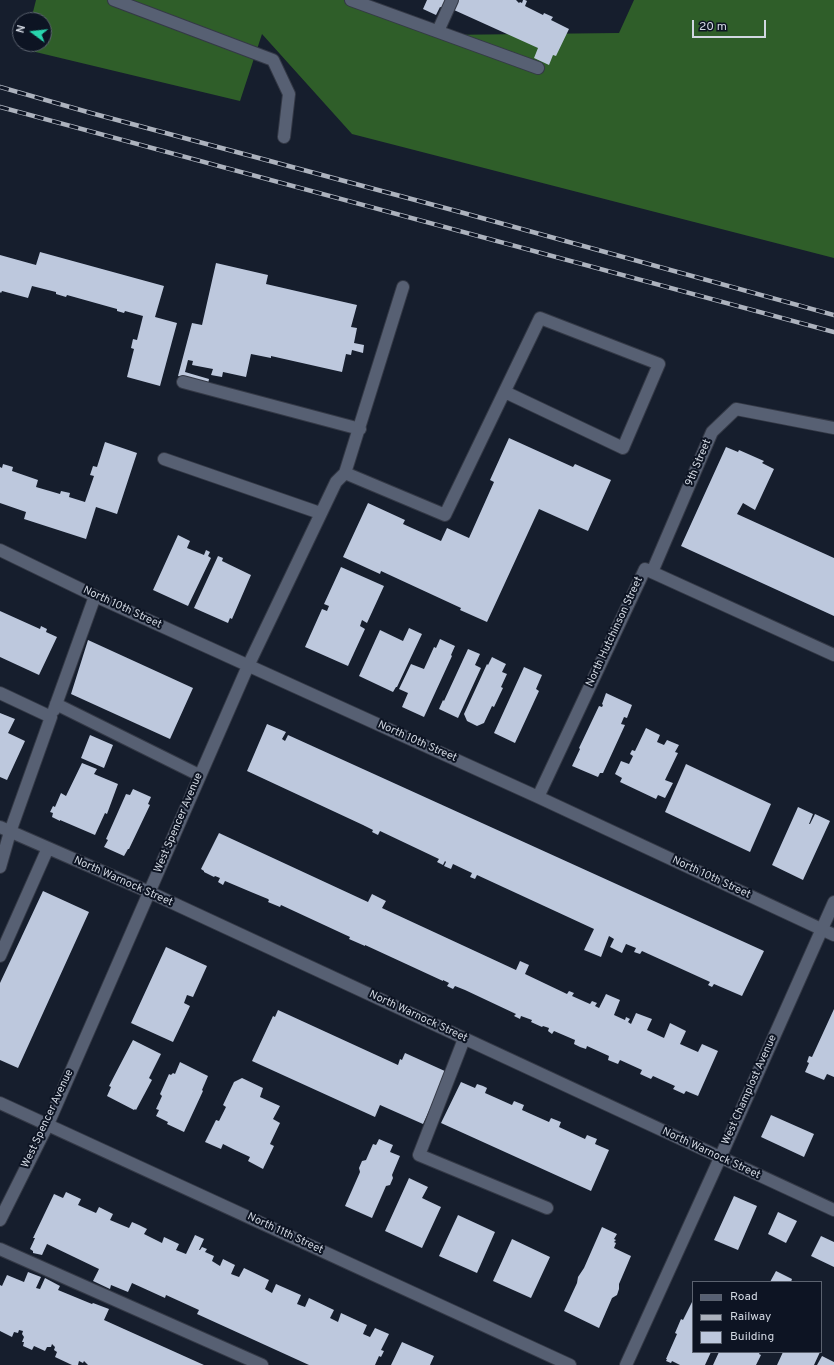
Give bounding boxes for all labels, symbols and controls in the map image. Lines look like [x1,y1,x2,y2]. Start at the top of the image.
north arrow [12,12,52,52]
scale bar [694,12,768,38]
text: 20 m [699,19,727,35]
text: N [14,24,29,35]
street label: 9th Street [683,438,715,488]
street label: North Hutchinson Street [584,575,646,689]
street label: North 10th Street [81,584,163,632]
street label: North 10th Street [375,719,459,765]
street label: West Spencer Avenue [152,771,206,875]
street label: North Warnock Street [71,854,175,910]
street label: North 10th Street [670,854,752,902]
street label: North Warnock Street [367,988,469,1046]
street label: West Champlost Avenue [720,1033,780,1147]
street label: West Spencer Avenue [19,1068,77,1170]
street label: North Warnock Street [660,1125,762,1183]
street label: North 11th Street [245,1211,325,1257]
legend [692,1281,822,1353]
text: Road [730,1289,758,1305]
text: Railway [730,1309,771,1325]
text: Building [730,1329,774,1345]

